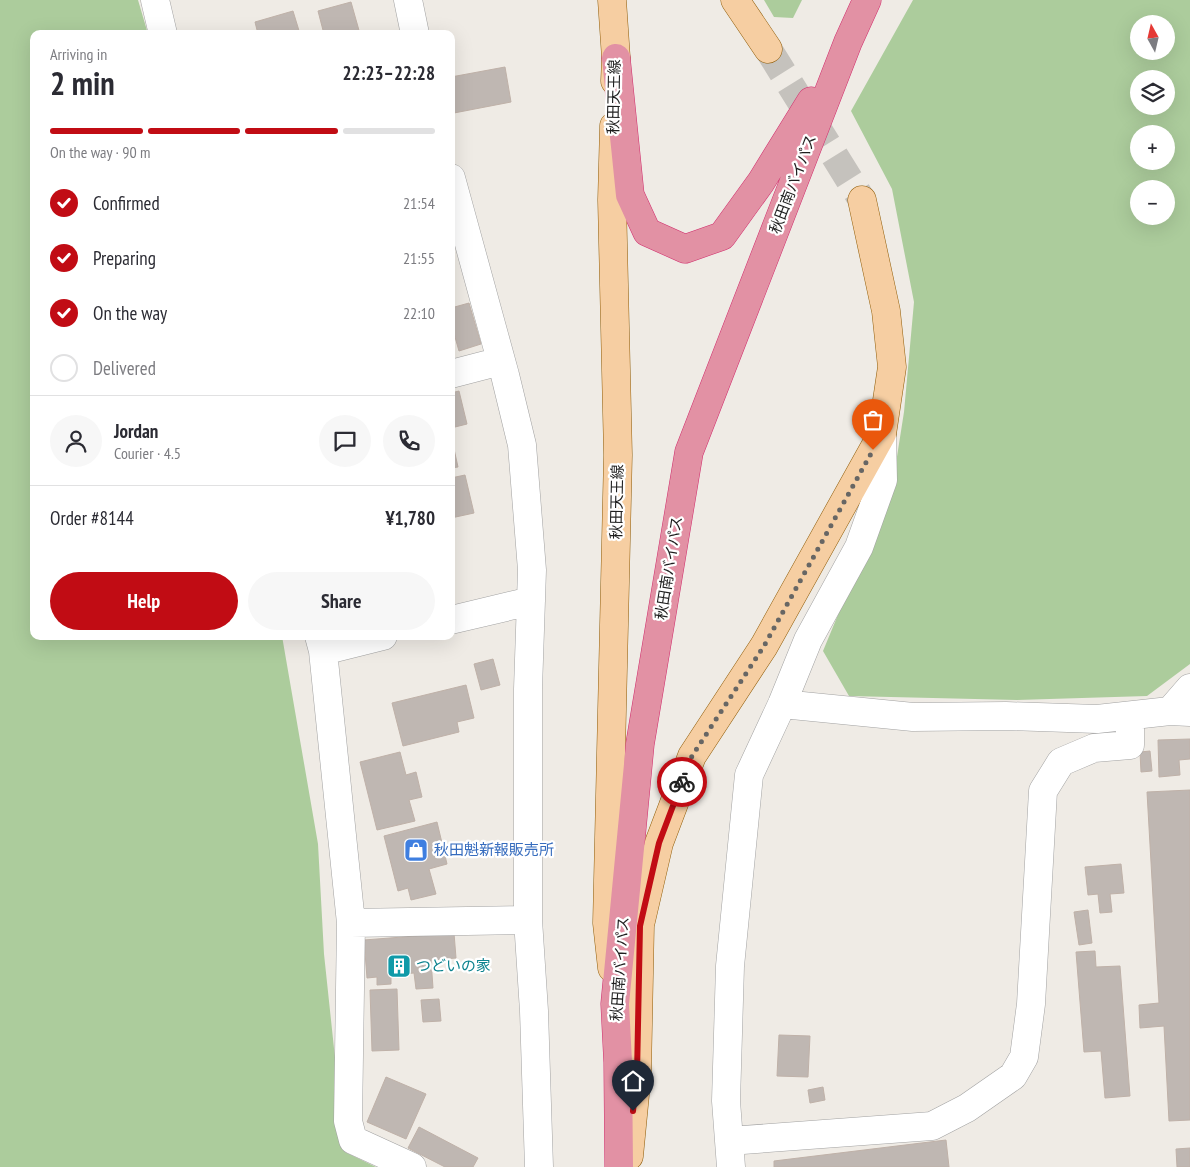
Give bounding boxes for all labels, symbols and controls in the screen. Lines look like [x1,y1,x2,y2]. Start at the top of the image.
north arrow [1130,15,1175,60]
map controls [1130,15,1175,225]
text: Arriving in [50,44,107,64]
street label: 秋田天王線 [603,59,624,135]
text: 22:23–22:28 [342,61,435,85]
text: 2 min [50,62,115,104]
button: layers [1130,70,1175,115]
button: + [1130,125,1175,170]
street label: 秋田南バイパス [765,132,820,236]
text: On the way · 90 m [50,142,150,162]
button: − [1130,180,1175,225]
icon: check [50,189,78,217]
text: Confirmed [93,191,160,215]
text: 21:54 [403,193,435,213]
icon: check [50,244,78,272]
text: Preparing [93,246,156,270]
text: 21:55 [403,248,435,268]
icon: check [50,299,78,327]
text: On the way [93,301,167,325]
text: 22:10 [403,303,435,323]
text: Delivered [93,356,156,380]
pin [852,399,894,450]
icon: bag [859,406,887,434]
button: person [50,415,102,467]
button: chat [319,415,371,467]
button: phone [383,415,435,467]
text: Jordan [114,419,158,443]
text: Courier · 4.5 [114,443,181,463]
street label: 秋田天王線 [606,464,627,540]
text: Order #8144 [50,506,134,530]
text: ¥1,780 [385,506,435,530]
street label: 秋田南バイパス [651,515,686,621]
button: Help [50,572,238,630]
button: Share [248,572,435,630]
courier [657,757,707,807]
icon: bike [668,768,696,796]
shop icon: 秋田魁新報販売所 [403,837,429,863]
place label: 秋田魁新報販売所 [434,840,554,859]
street label: 秋田南バイパス [606,916,633,1022]
building icon: つどいの家 [386,953,412,979]
place label: つどいの家 [416,956,491,975]
pin [612,1060,654,1111]
icon: home [619,1067,647,1095]

